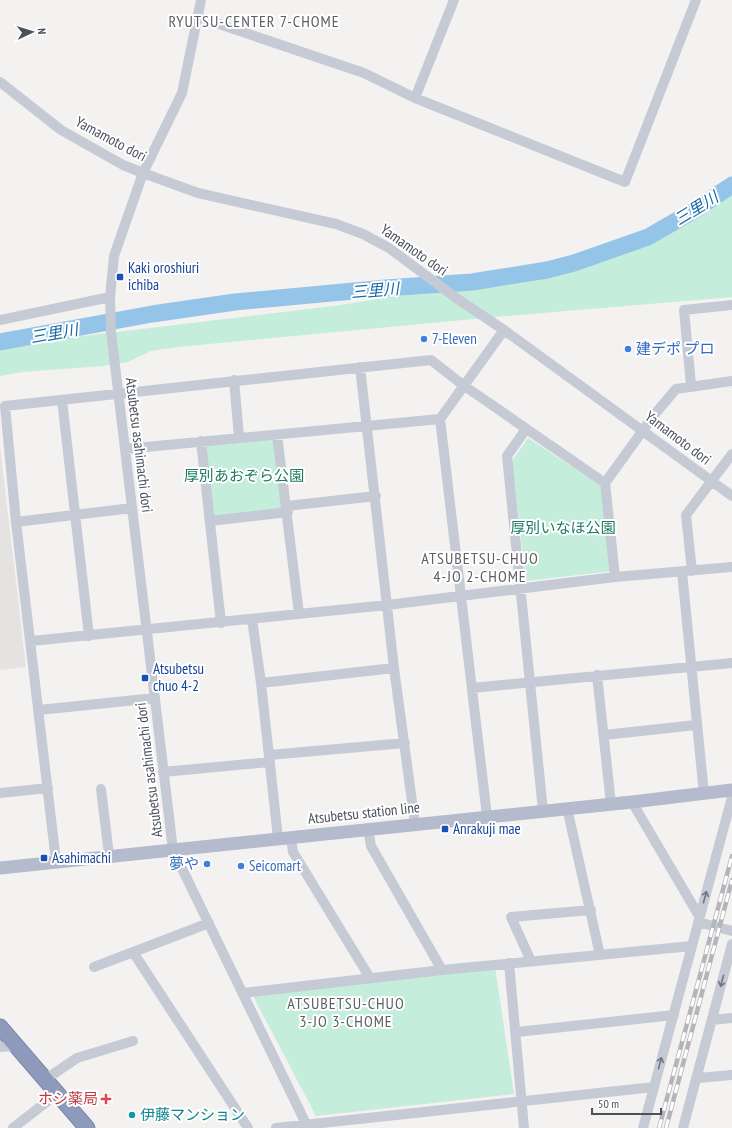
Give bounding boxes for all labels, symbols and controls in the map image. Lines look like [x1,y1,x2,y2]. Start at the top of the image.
district label: RYUTSU-CENTER 7-CHOME [168,11,340,31]
north arrow [12,12,52,52]
text: N [35,28,49,35]
street label: Yamamoto dori [72,112,150,165]
water label: 三里川 [670,186,723,229]
street label: Yamamoto dori [377,219,452,280]
place label: Kaki oroshiuri ichiba [128,258,199,294]
marker: Kaki oroshiuri ichiba [115,272,125,282]
water label: 三里川 [350,278,402,302]
water label: 三里川 [29,319,81,347]
place label: 7-Eleven [432,329,477,348]
marker: 7-Eleven [419,334,429,344]
place label: 建デポ プロ [636,339,714,358]
marker: 建デポ プロ [623,344,633,354]
street label: Atsubetsu asahimachi dori [122,376,157,513]
street label: Yamamoto dori [641,407,715,469]
park label: 厚別あおぞら公園 [184,466,304,485]
park label: 厚別いなほ公園 [510,518,616,537]
district label: ATSUBETSU-CHUO 4-JO 2-CHOME [421,548,539,586]
place label: Atsubetsu chuo 4-2 [153,659,204,695]
marker: Atsubetsu chuo 4-2 [140,673,150,683]
street label: Atsubetsu asahimachi dori [131,702,166,839]
street label: Atsubetsu station line [307,797,421,828]
place label: Anrakuji mae [453,819,521,838]
marker: Anrakuji mae [440,824,450,834]
place label: Asahimachi [52,848,111,867]
marker: Asahimachi [39,853,49,863]
place label: 夢や [169,854,199,873]
place label: Seicomart [249,856,301,875]
marker: 夢や [202,859,212,869]
marker: Seicomart [236,861,246,871]
one-way arrow [701,891,709,904]
one-way arrow [718,975,725,988]
district label: ATSUBETSU-CHUO 3-JO 3-CHOME [287,993,405,1031]
one-way arrow [657,1057,664,1070]
place label: ホシ薬局 [38,1089,98,1108]
scale bar [592,1090,661,1116]
marker: ホシ薬局 [101,1094,111,1104]
text: 50 m [598,1096,619,1111]
place label: 伊藤マンション [140,1105,245,1124]
marker: 伊藤マンション [127,1110,137,1120]

